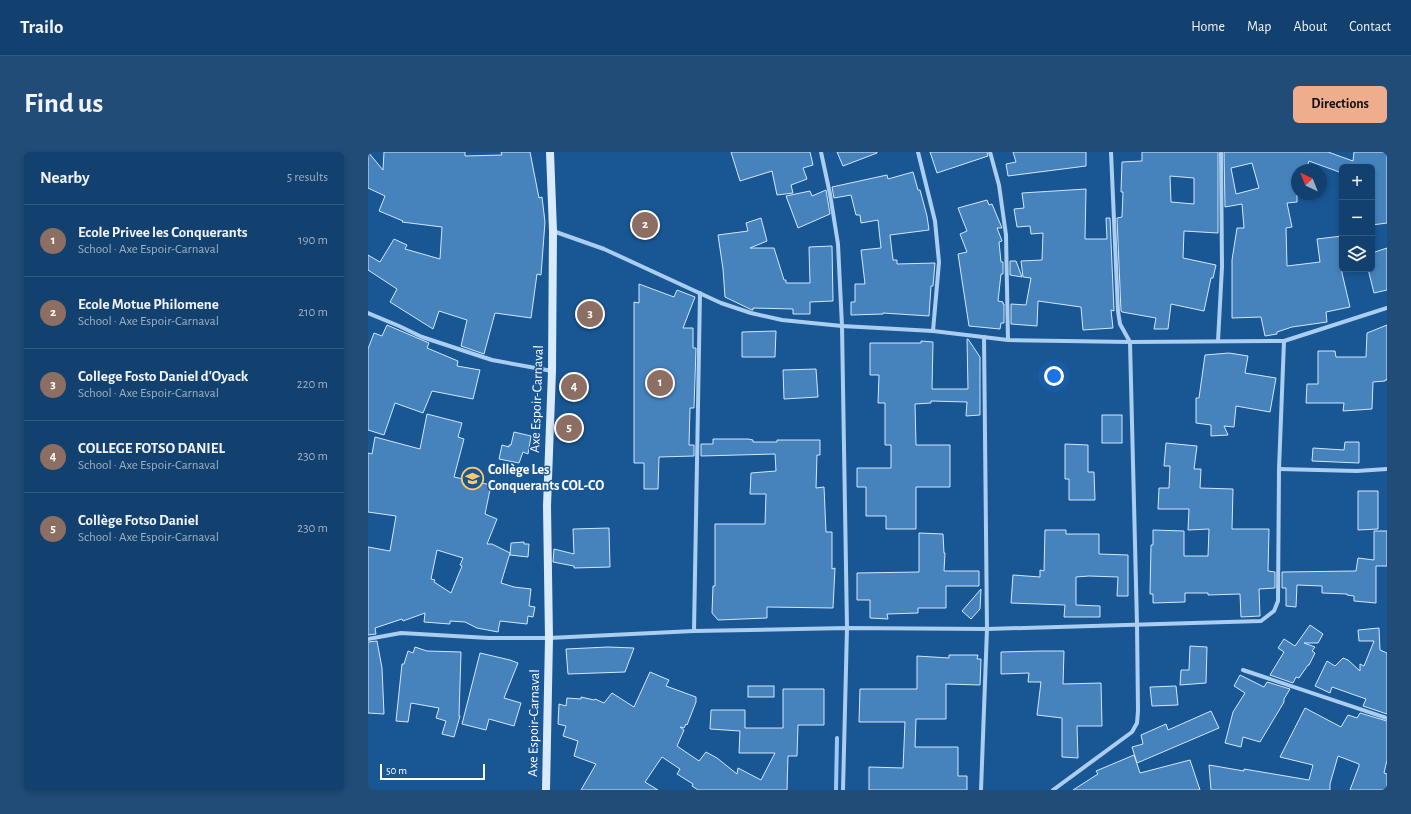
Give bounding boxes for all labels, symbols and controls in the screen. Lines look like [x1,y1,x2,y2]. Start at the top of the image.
text: Trailo [20,18,63,37]
text: Home [1191,20,1225,34]
text: Map [1247,20,1271,34]
text: About [1293,20,1327,34]
text: Contact [1349,20,1391,34]
button: Directions [1293,86,1387,123]
text: Find us [24,90,103,118]
north arrow [1291,164,1327,200]
map controls [1339,164,1375,272]
button: + [1339,164,1375,200]
text: Nearby [40,169,90,186]
text: 5 results [287,171,328,184]
button: − [1339,200,1375,236]
pin: 2 [632,210,658,240]
text: Ecole Privee les Conquerants [78,225,248,240]
text: 1 [51,234,55,247]
text: 190 m [298,234,328,247]
button: layers [1339,236,1375,272]
text: School · Axe Espoir-Carnaval [78,243,219,256]
text: Ecole Motue Philomene [78,297,219,312]
pin: 3 [577,299,603,329]
text: 2 [50,306,56,319]
text: 210 m [298,306,328,319]
text: School · Axe Espoir-Carnaval [78,315,219,328]
street label: Axe Espoir-Carnaval [528,345,546,453]
your location [1044,366,1064,386]
pin: 1 [647,368,673,398]
text: College Fosto Daniel d'Oyack [78,369,248,384]
pin: 4 [561,372,587,402]
text: 3 [50,378,56,391]
text: 220 m [297,378,328,391]
text: School · Axe Espoir-Carnaval [78,387,219,400]
pin: 5 [556,413,582,443]
text: COLLEGE FOTSO DANIEL [78,441,225,456]
text: 4 [50,450,56,463]
text: 230 m [297,450,328,463]
text: School · Axe Espoir-Carnaval [78,459,219,472]
place label: Collège Les Conquerants COL-CO [488,463,604,493]
school or university icon: Collège Les Conquerants COL-CO [459,465,485,491]
text: Collège Fotso Daniel [78,513,199,528]
text: 5 [50,522,56,535]
text: 230 m [297,522,328,535]
text: School · Axe Espoir-Carnaval [78,531,219,544]
street label: Axe Espoir-Carnaval [526,669,542,777]
scale bar [380,762,485,781]
text: 50 m [386,765,407,776]

